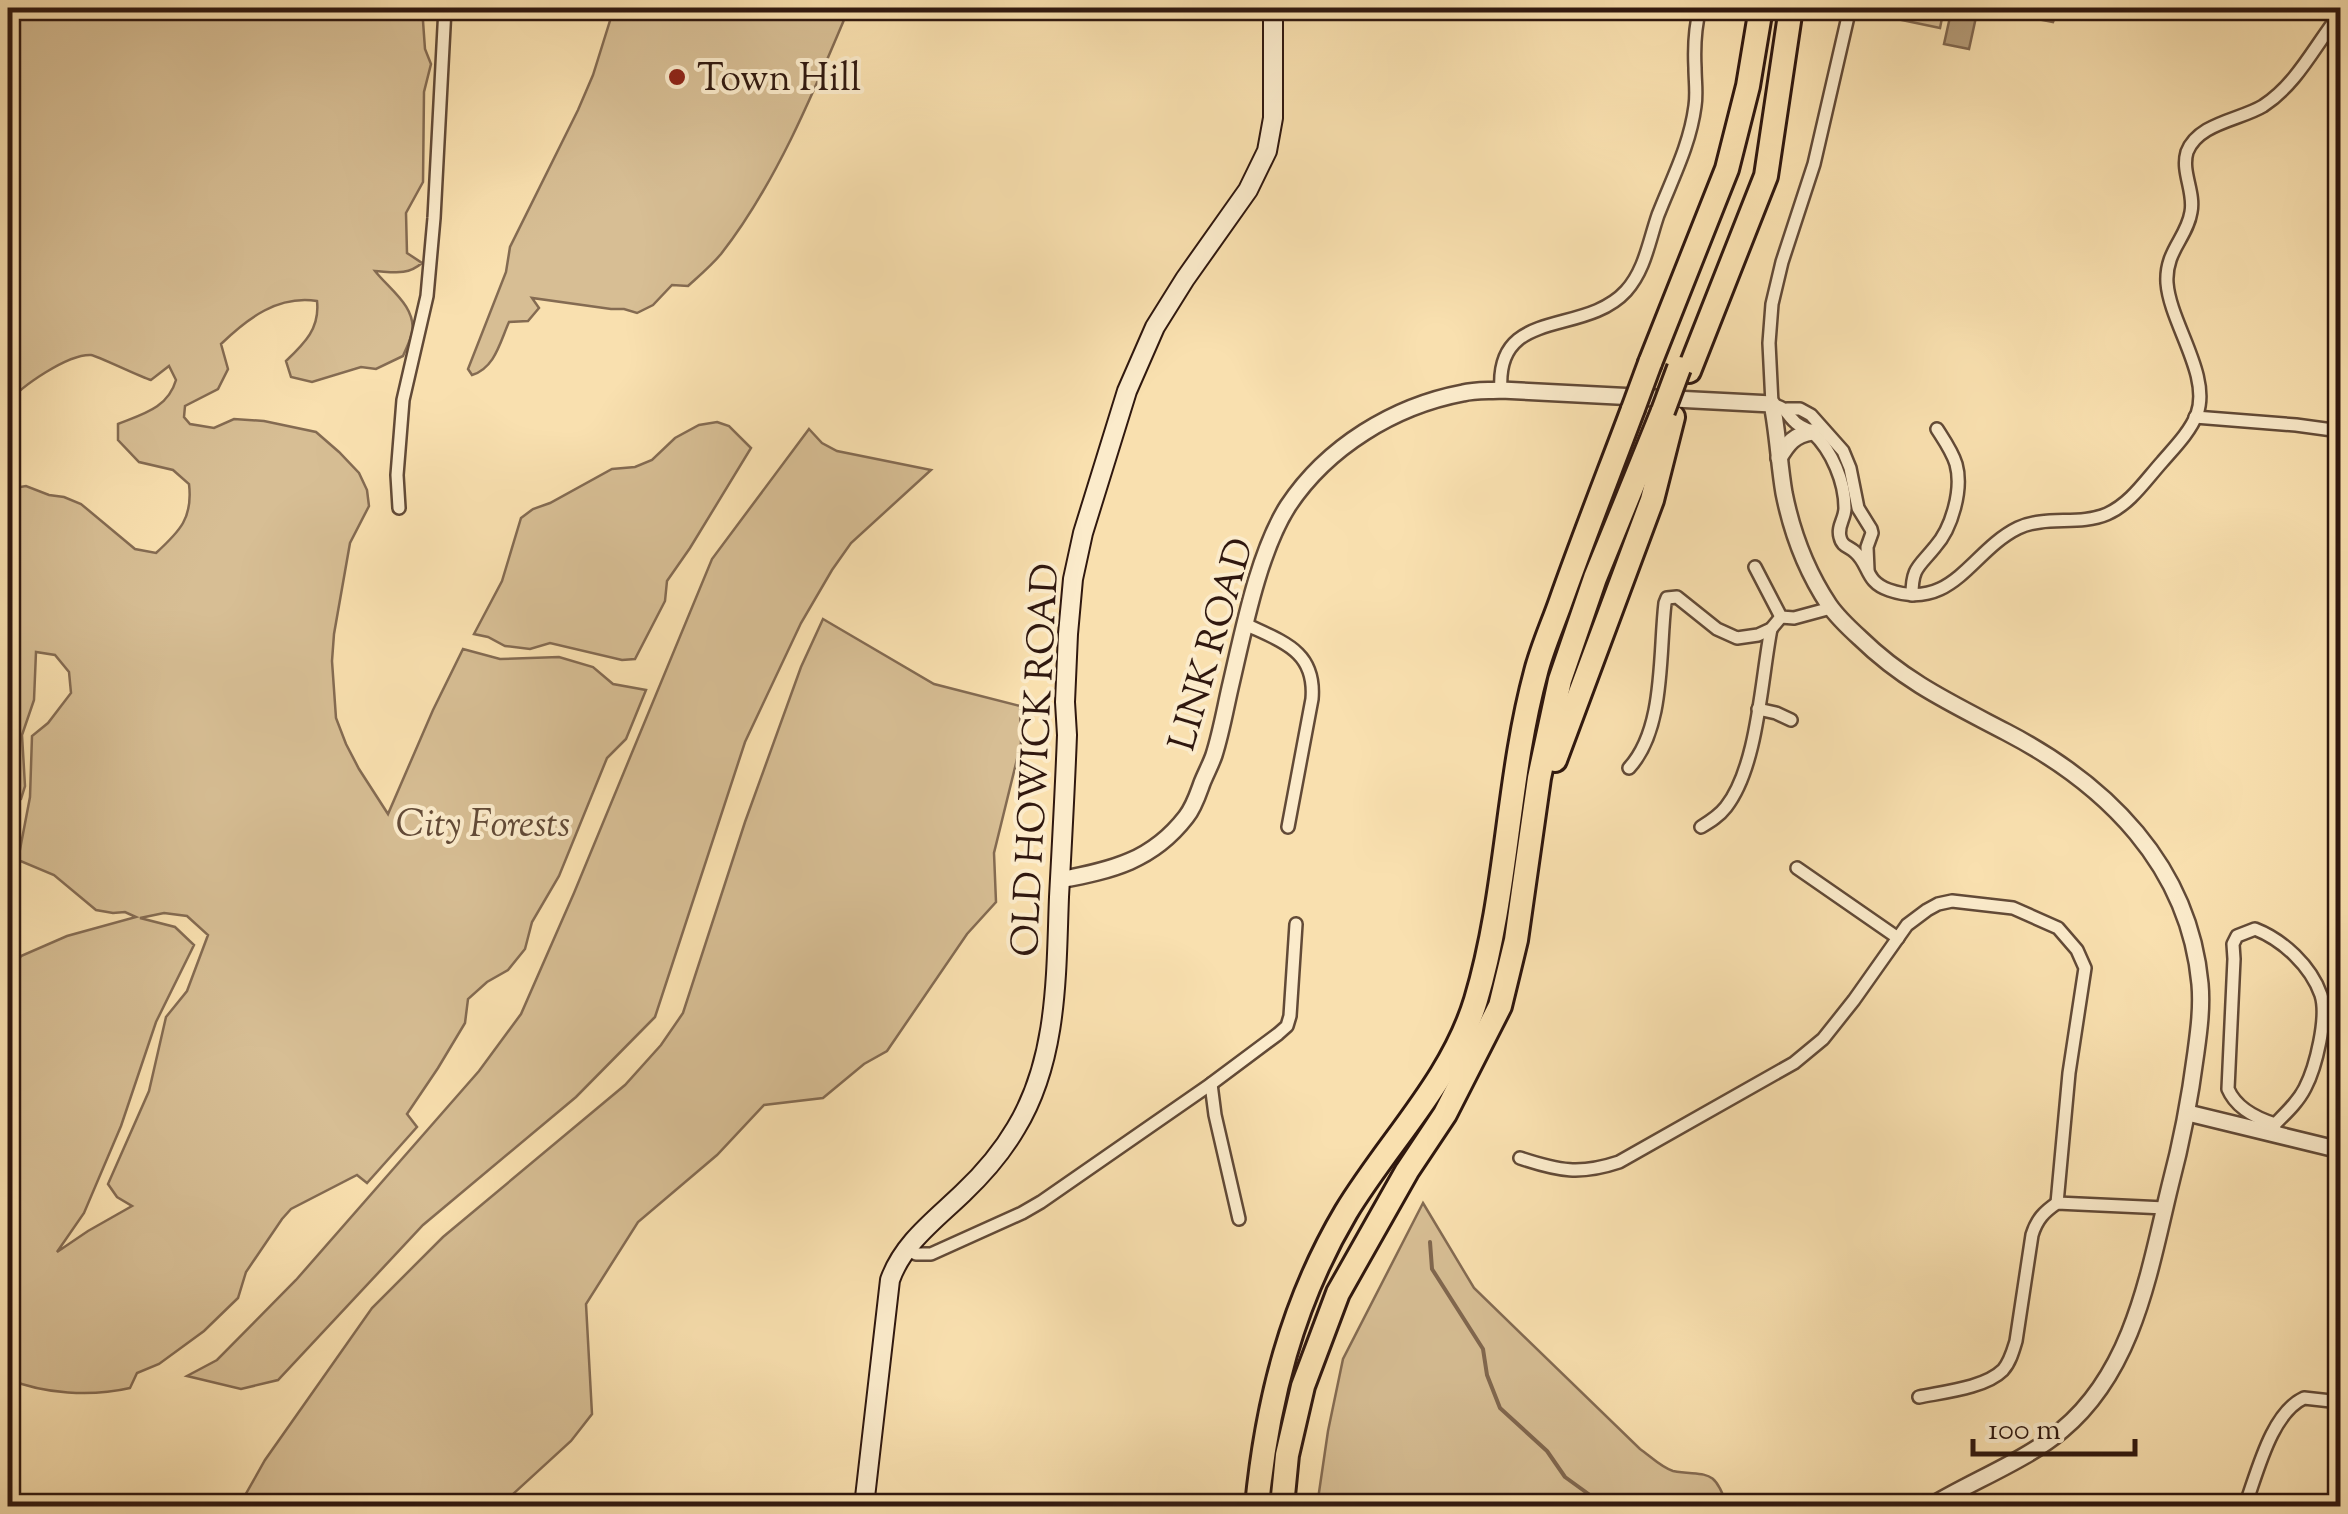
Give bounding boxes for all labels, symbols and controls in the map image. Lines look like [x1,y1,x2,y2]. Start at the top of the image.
place label: Town Hill [697,54,861,108]
marker: Town Hill [666,66,688,88]
street label: LINK ROAD [1158,532,1270,758]
street label: OLD HOWICK ROAD [1001,562,1075,958]
park label: City Forests [396,800,570,854]
scale bar [1973,1394,2136,1456]
text: 100 m [1988,1410,2061,1453]

